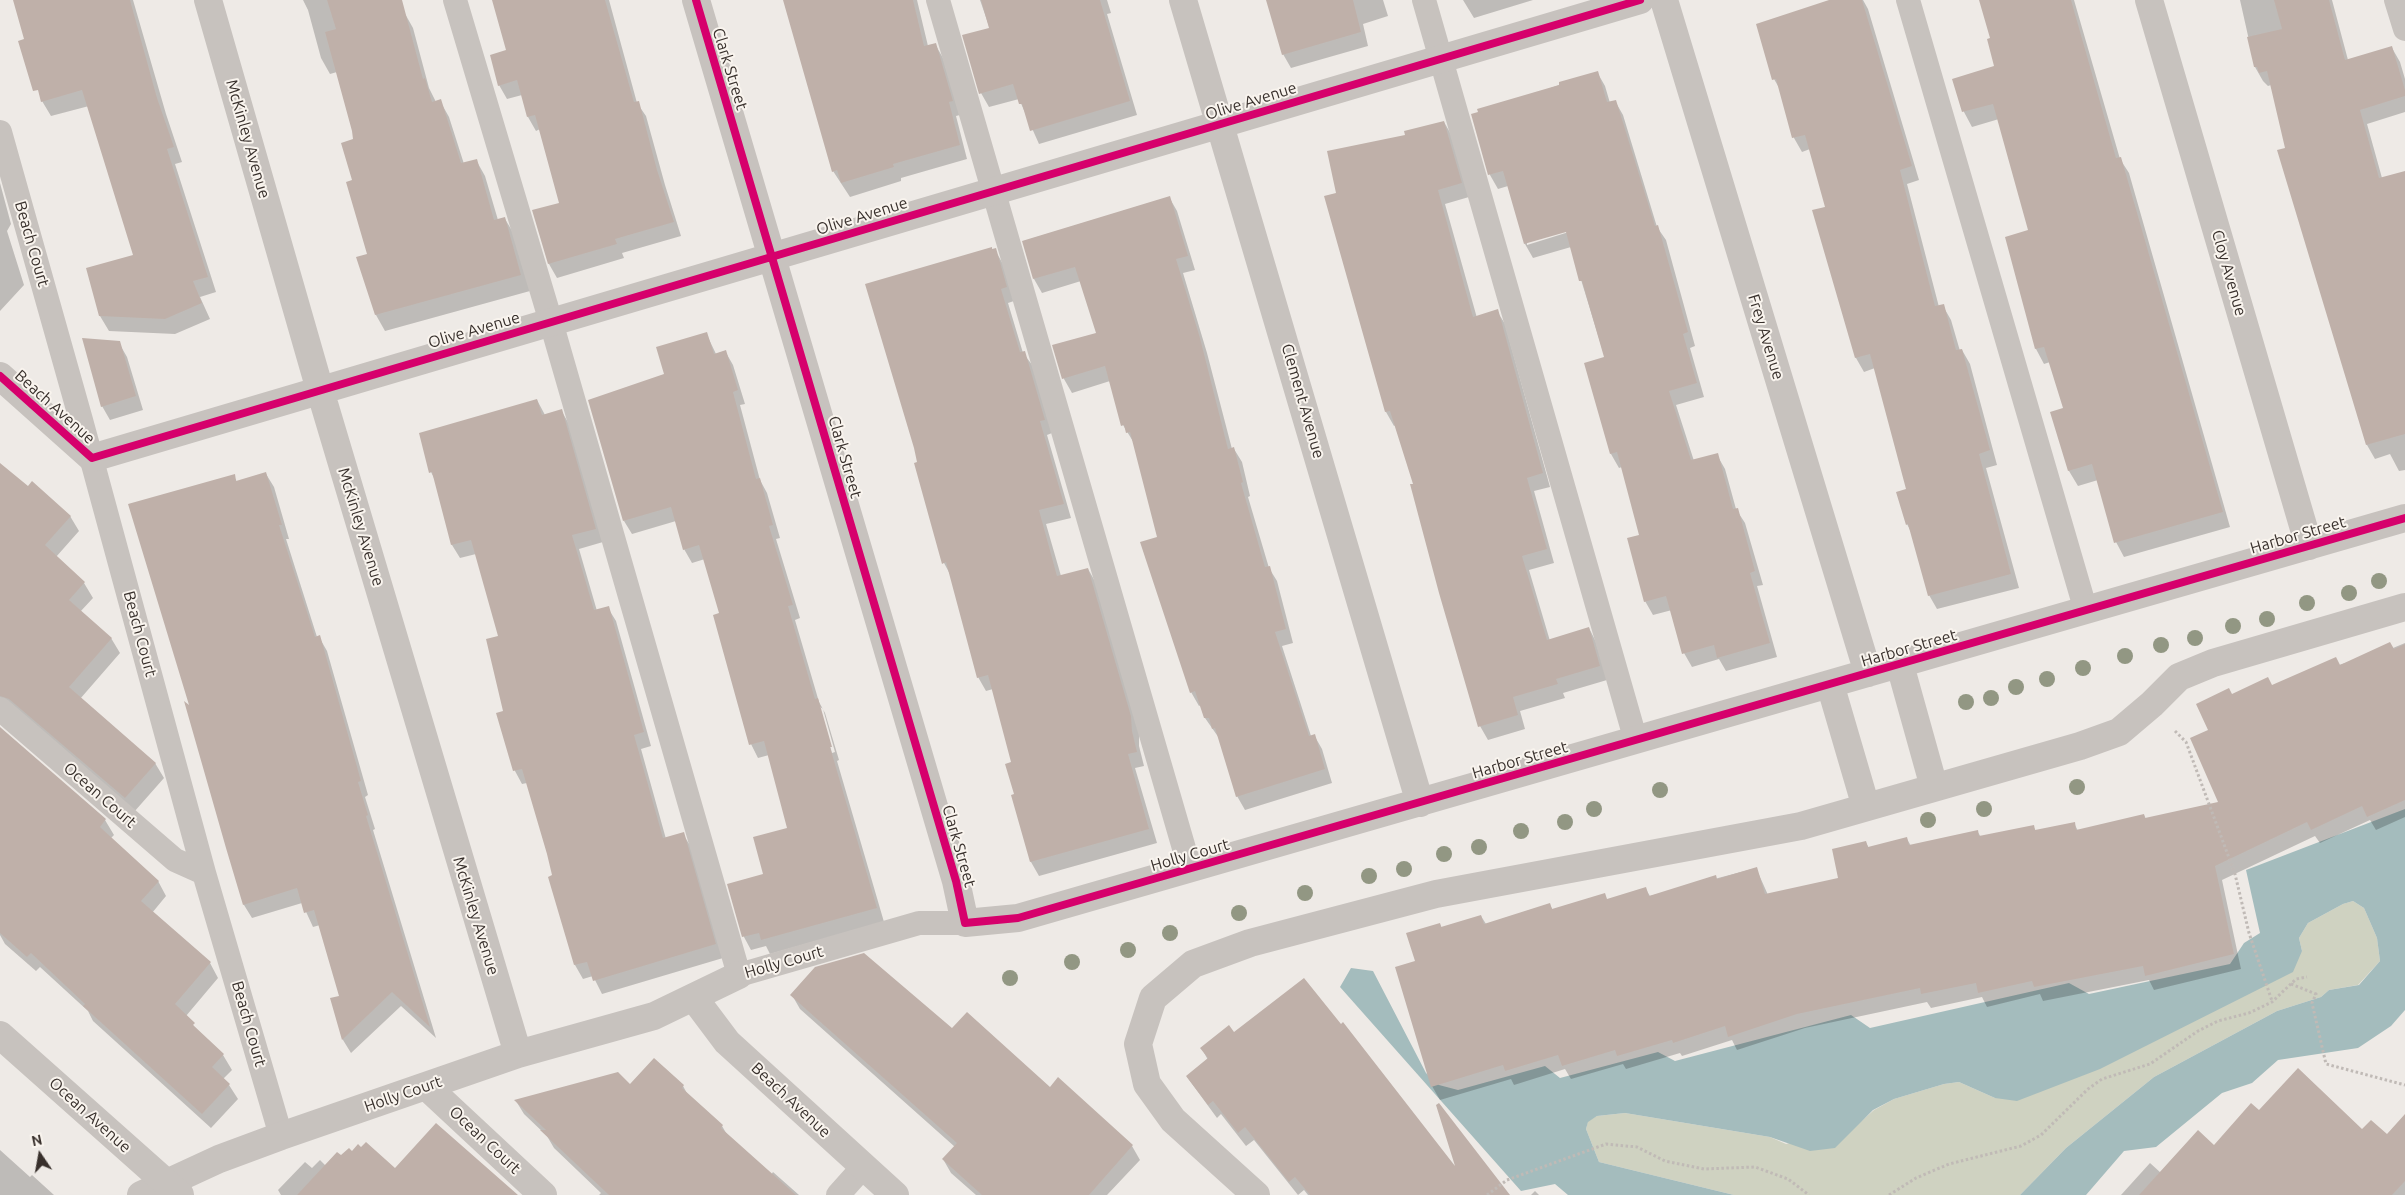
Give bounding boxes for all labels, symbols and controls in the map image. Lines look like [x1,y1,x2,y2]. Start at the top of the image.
street label: Clark Street [708,26,752,112]
street label: McKinley Avenue [222,77,274,201]
street label: Olive Avenue [1203,78,1299,124]
street label: Olive Avenue [814,193,910,239]
street label: Beach Court [11,199,53,289]
street label: Cloy Avenue [2208,228,2250,318]
street label: Frey Avenue [1744,292,1788,382]
street label: Olive Avenue [426,308,522,352]
street label: Clement Avenue [1277,341,1329,461]
street label: Beach Avenue [11,366,99,448]
street label: Clark Street [824,414,866,500]
street label: McKinley Avenue [334,466,388,588]
street label: Harbor Street [2248,512,2348,558]
street label: Beach Court [119,589,161,679]
street label: Harbor Street [1859,625,1959,671]
street label: Harbor Street [1470,737,1570,783]
street label: Ocean Court [60,758,140,832]
street label: Clark Street [938,803,980,889]
street label: Holly Court [1148,835,1232,875]
street label: McKinley Avenue [449,855,503,977]
street label: Holly Court [742,942,826,982]
street label: Beach Court [228,979,270,1069]
street label: Beach Avenue [747,1058,835,1142]
street label: Holly Court [362,1072,444,1116]
street label: Ocean Avenue [45,1073,135,1157]
street label: Ocean Court [445,1102,525,1178]
north arrow [15,1130,65,1180]
text: N [30,1131,44,1149]

